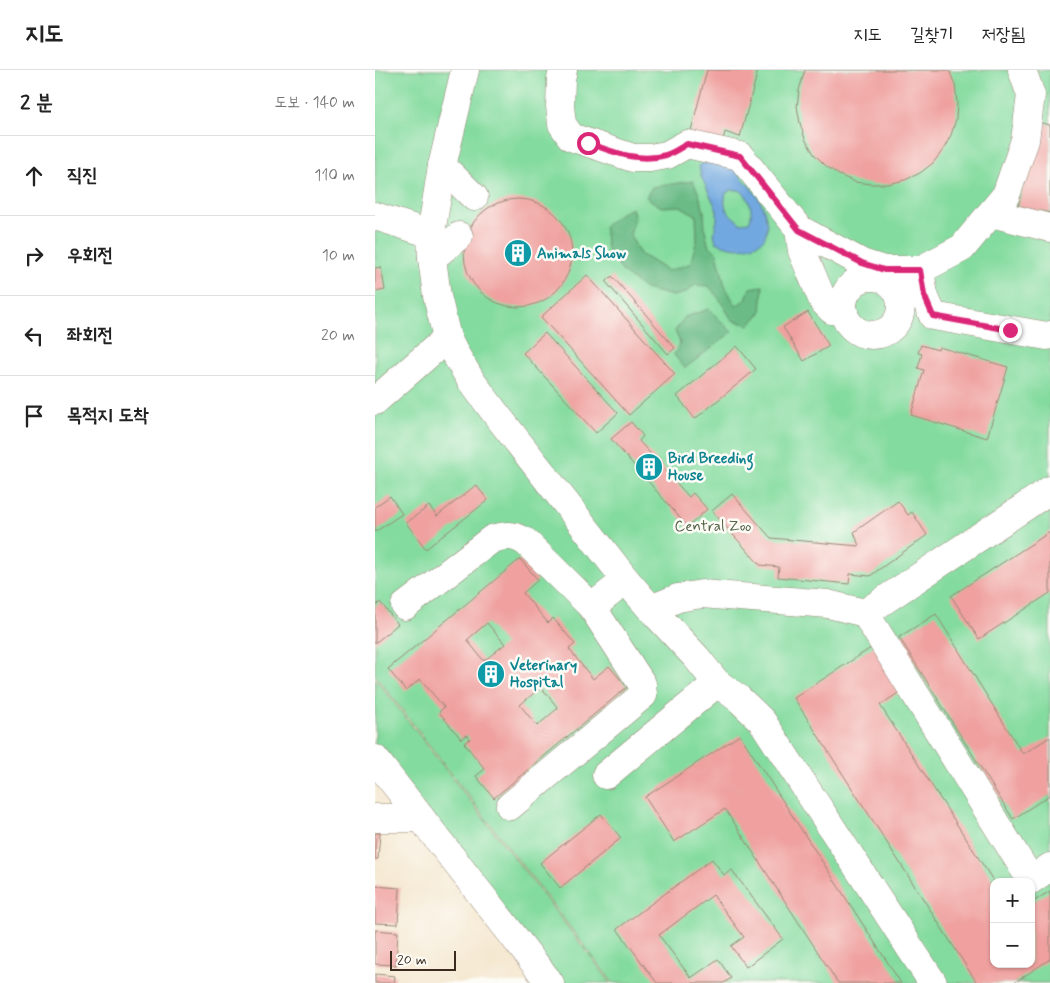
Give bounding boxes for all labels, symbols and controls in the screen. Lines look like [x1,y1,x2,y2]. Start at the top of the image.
text: 지도 [25,19,64,50]
text: 지도 [853,23,882,47]
text: 길찾기 [910,23,954,47]
text: 저장됨 [982,23,1025,47]
text: 2 분 [20,89,53,117]
text: 도보 · 140 m [274,92,355,113]
route start [577,132,600,155]
icon: ahead [20,162,48,190]
text: 직진 [67,163,98,188]
text: 110 m [314,165,355,186]
building icon: Animals Show [503,238,533,268]
icon: right [20,242,48,270]
text: 우회전 [67,243,113,268]
place label: Animals Show [537,244,627,264]
text: 10 m [322,245,355,266]
route end [999,319,1022,342]
icon: left [20,322,48,350]
text: 좌회전 [67,323,113,348]
text: 20 m [321,325,355,346]
icon: arrive [20,402,48,430]
text: 목적지 도착 [67,403,149,428]
place label: Bird Breeding House [668,449,753,486]
building icon: Bird Breeding House [634,452,664,482]
park label: Central Zoo [674,517,752,537]
place label: Veterinary Hospital [510,656,577,693]
building icon: Veterinary Hospital [476,659,506,689]
map controls [990,878,1035,968]
button: + [990,878,1035,923]
button: − [990,923,1035,968]
scale bar [390,948,456,971]
text: 20 m [397,951,427,969]

